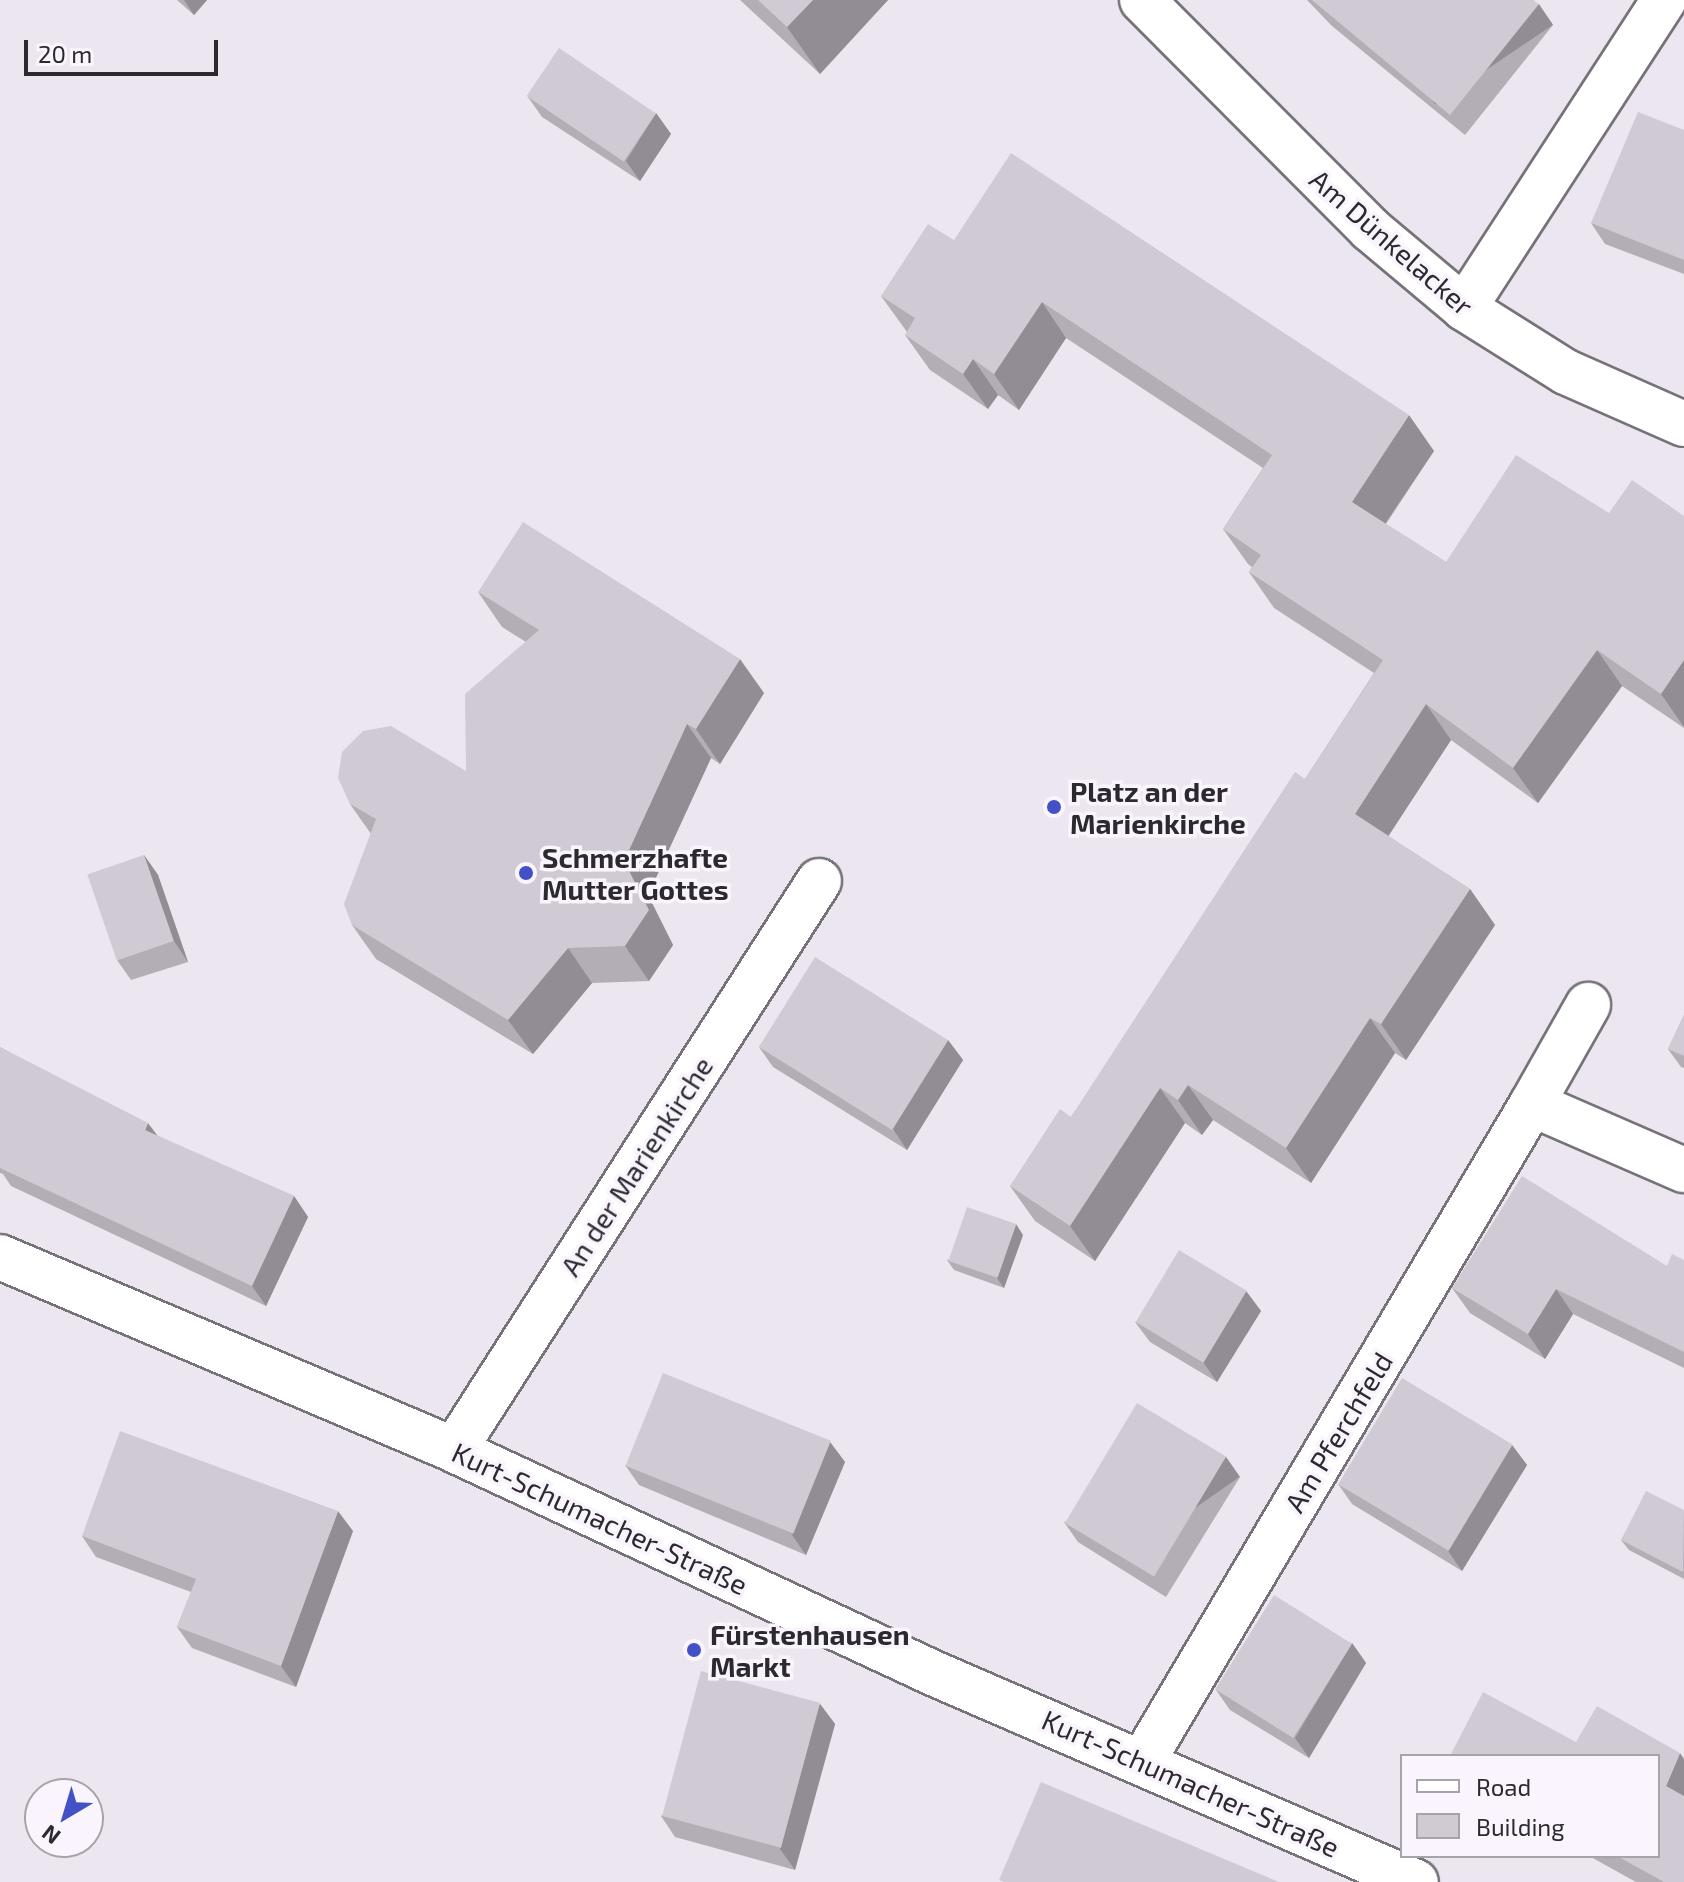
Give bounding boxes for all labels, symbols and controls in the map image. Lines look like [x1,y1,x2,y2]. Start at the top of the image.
scale bar [28,24,222,74]
text: 20 m [38,39,92,68]
street label: Am Dünkelacker [1303,162,1481,322]
place label: Platz an der Marienkirche [1070,774,1246,840]
marker: Platz an der Marienkirche [1045,798,1063,816]
place label: Schmerzhafte Mutter Gottes [542,840,729,906]
marker: Schmerzhafte Mutter Gottes [517,864,535,882]
street label: An der Marienkirche [552,1050,720,1282]
street label: Am Pferchfeld [1277,1346,1399,1518]
street label: Kurt-Schumacher-Straße [447,1435,753,1601]
place label: Fürstenhausen Markt [710,1617,910,1683]
marker: Fürstenhausen Markt [685,1641,703,1659]
street label: Kurt-Schumacher-Straße [1037,1702,1345,1864]
legend [1400,1754,1660,1858]
text: Road [1476,1772,1531,1801]
north arrow [24,1778,104,1858]
text: Building [1476,1812,1565,1841]
text: N [36,1820,65,1850]

